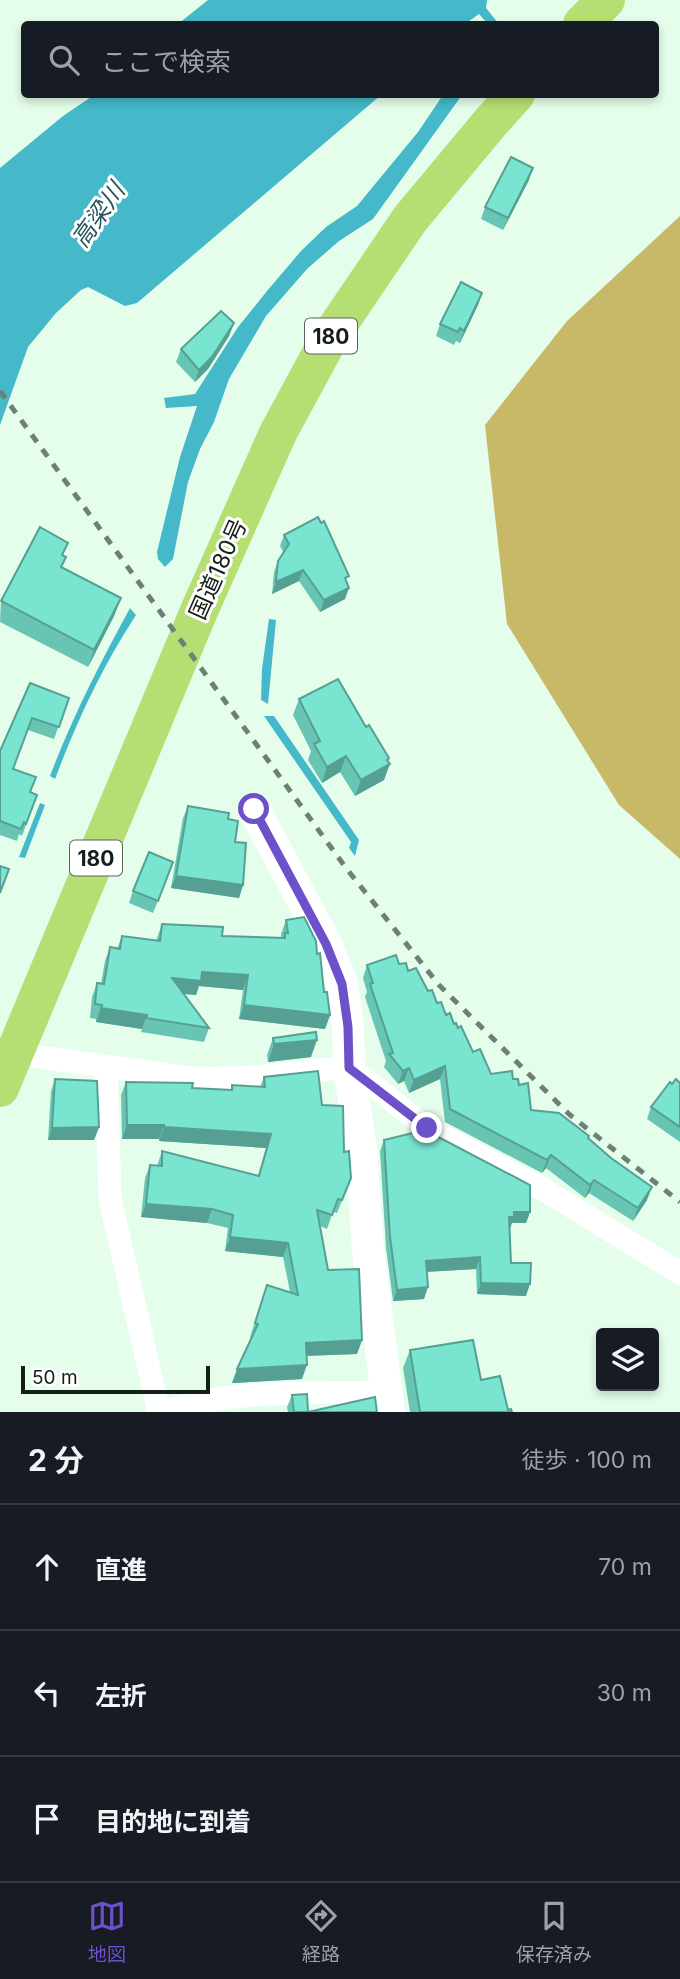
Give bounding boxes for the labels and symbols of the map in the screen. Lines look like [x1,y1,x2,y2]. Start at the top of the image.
water label: 高梁川 [65,175,132,253]
road number: 180 [305,318,357,354]
street label: 国道180号 [183,514,253,624]
route start [238,793,269,824]
road number: 180 [70,840,122,876]
route end [411,1112,442,1143]
scale bar [21,1363,210,1395]

